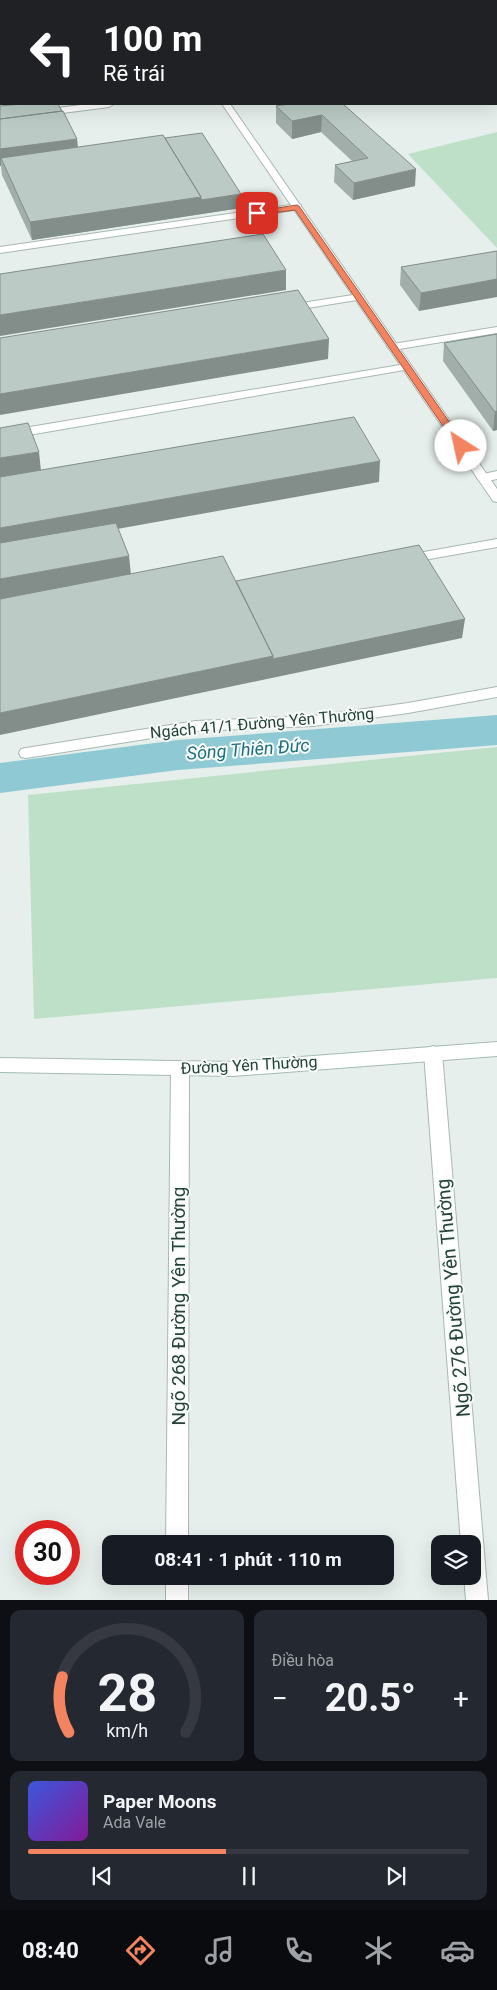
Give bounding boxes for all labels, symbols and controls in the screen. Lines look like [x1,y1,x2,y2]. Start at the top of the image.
text: 100 m [103,19,202,60]
icon: left [20,20,85,85]
text: Rẽ trái [103,61,165,86]
pin [236,192,278,234]
icon: arrive [243,199,271,227]
position arrow [434,419,486,471]
street label: Ngách 41/1 Đường Yên Thường [149,704,375,742]
water label: Sông Thiên Đức [186,734,310,764]
street label: Đường Yên Thường [180,1052,318,1078]
street label: Ngõ 276 Đường Yên Thường [431,1178,475,1418]
street label: Ngõ 268 Đường Yên Thường [167,1186,190,1426]
speed limit sign: 30 [15,1520,80,1585]
map controls [431,1535,481,1585]
button: layers [431,1535,481,1585]
text: 08:41 · 1 phút · 110 m [154,1548,342,1571]
text: Điều hòa [272,1651,334,1670]
text: 28 [97,1663,157,1724]
text: 20.5° [325,1676,416,1720]
text: − [272,1682,288,1715]
text: + [453,1682,469,1715]
text: km/h [106,1720,148,1741]
text: Paper Moons [103,1790,216,1813]
text: Ada Vale [103,1813,166,1832]
icon: previous [88,1862,116,1890]
icon: pause [235,1862,263,1890]
icon: next [382,1862,410,1890]
icon: directions [123,1933,158,1968]
icon: music [202,1933,237,1968]
icon: phone [281,1933,316,1968]
icon: climate [361,1933,396,1968]
icon: car [440,1933,475,1968]
text: 08:40 [22,1938,79,1963]

